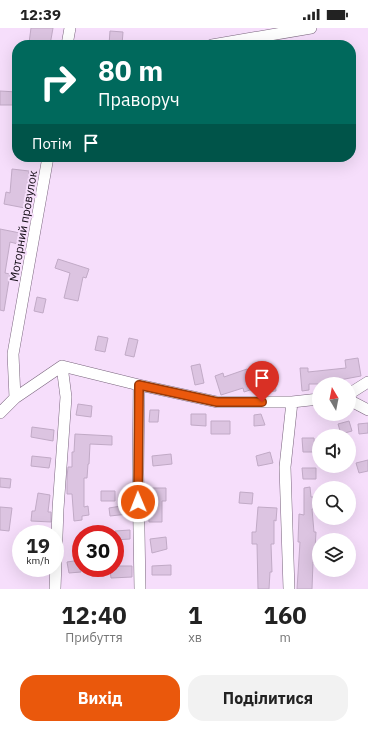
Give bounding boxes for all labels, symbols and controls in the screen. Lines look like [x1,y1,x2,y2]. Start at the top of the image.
text: 12:39 [20,5,61,24]
text: 80 m [98,52,163,89]
icon: right [32,56,84,108]
text: Праворуч [98,88,180,111]
icon: arrive [80,132,102,154]
text: Потім [32,134,72,153]
street label: Моторний провулок [6,169,40,283]
pin [245,361,279,402]
icon: arrive [251,367,273,389]
north arrow [312,377,356,421]
map controls [312,377,356,577]
button: sound [312,429,356,473]
position arrow [117,481,159,523]
button: search [312,481,356,525]
speed limit sign: 30 [72,525,124,577]
text: 19 [26,532,50,559]
button: layers [312,533,356,577]
text: km/h [26,554,50,567]
text: 12:40 [61,599,127,631]
text: 1 [188,599,202,631]
text: 160 [264,599,307,631]
text: Прибуття [65,629,123,646]
text: хв [188,629,202,646]
text: m [279,629,291,646]
button: Вихід [20,675,180,721]
button: Поділитися [188,675,348,721]

